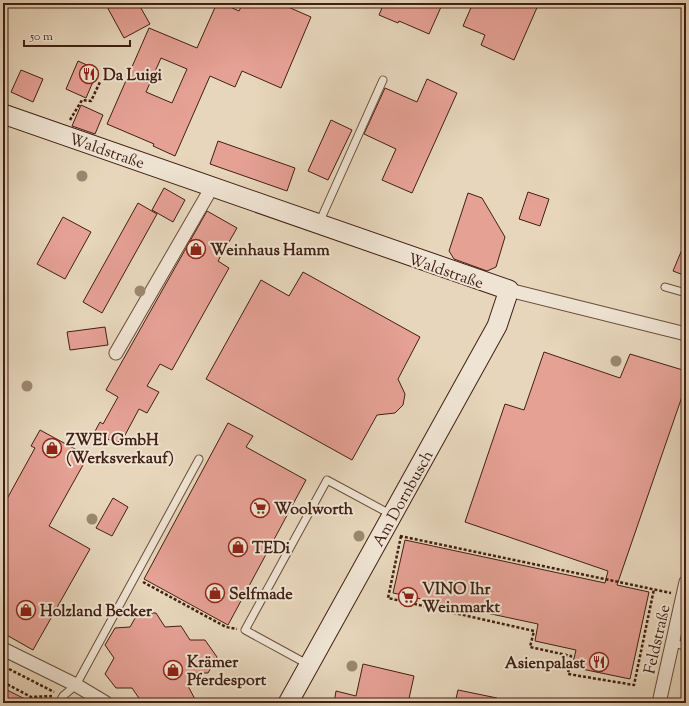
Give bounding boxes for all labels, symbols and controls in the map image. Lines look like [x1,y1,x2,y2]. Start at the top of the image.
scale bar [24,22,130,48]
text: 50 m [29,28,53,46]
restaurant icon: Da Luigi [78,63,100,85]
place label: Da Luigi [103,65,163,88]
street label: Waldstraße [65,129,147,176]
shop icon: Weinhaus Hamm [185,238,207,260]
place label: Weinhaus Hamm [210,240,330,263]
street label: Waldstraße [404,249,486,296]
place label: ZWEI GmbH (Werksverkauf) [66,430,174,471]
shop icon: ZWEI GmbH (Werksverkauf) [41,437,63,459]
street label: Am Dornbusch [368,446,441,552]
supermarket icon: Woolworth [249,497,271,519]
place label: Woolworth [274,499,354,522]
shop icon: TEDi [227,536,249,558]
place label: TEDi [252,538,291,561]
place label: VINO Ihr Weinmarkt [422,579,501,620]
shop icon: Selfmade [204,582,226,604]
place label: Selfmade [229,584,293,607]
supermarket icon: VINO Ihr Weinmarkt [397,586,419,608]
shop icon: Holzland Becker [15,599,37,621]
place label: Holzland Becker [40,601,153,624]
street label: Feldstraße [639,603,678,676]
restaurant icon: Asienpalast [588,651,610,673]
place label: Krämer Pferdesport [187,652,267,693]
place label: Asienpalast [505,653,586,676]
shop icon: Krämer Pferdesport [162,659,184,681]

